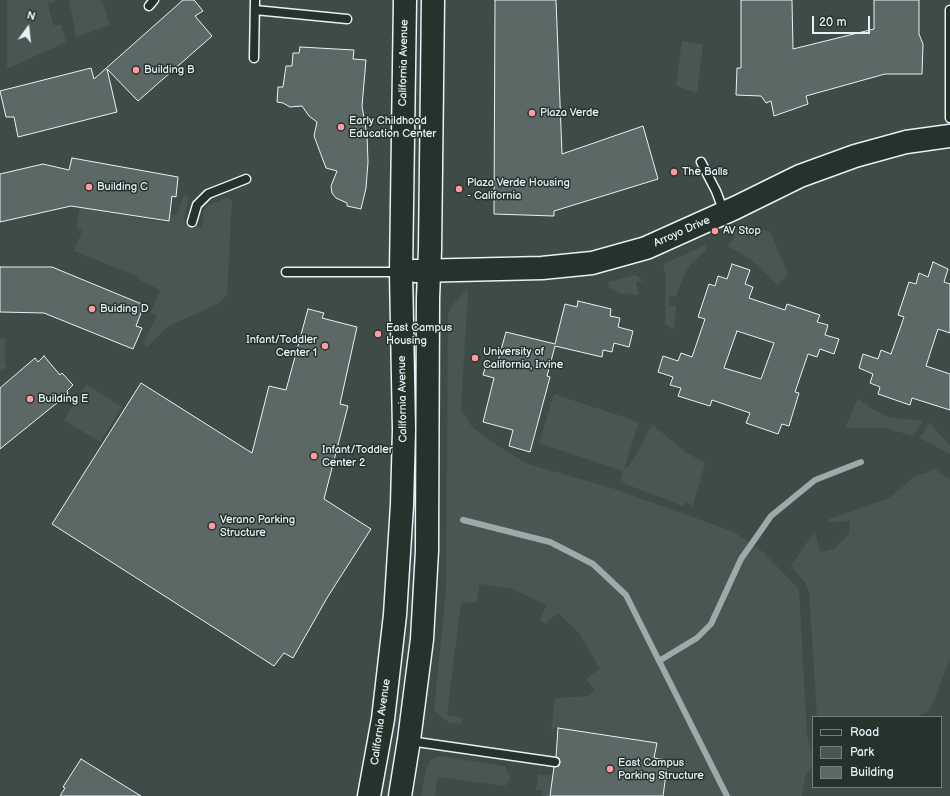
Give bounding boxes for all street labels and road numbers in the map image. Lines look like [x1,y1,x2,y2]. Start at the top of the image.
street label: California Avenue [397,19,411,107]
street label: Arroyo Drive [652,214,712,250]
street label: California Avenue [396,355,410,443]
street label: California Avenue [368,678,394,766]

